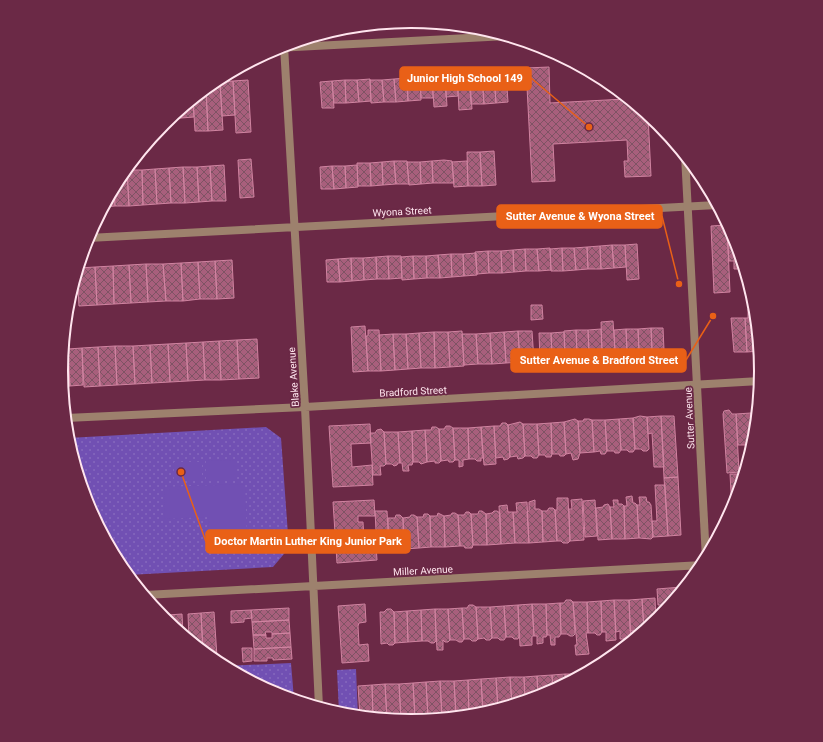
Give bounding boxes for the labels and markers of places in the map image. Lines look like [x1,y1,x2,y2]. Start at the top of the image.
callout: Junior High School 149 [400,67,531,90]
callout: Sutter Avenue & Wyona Street [497,205,662,228]
callout: Sutter Avenue & Bradford Street [511,349,686,372]
callout: Doctor Martin Luther King Junior Park [206,530,410,553]

